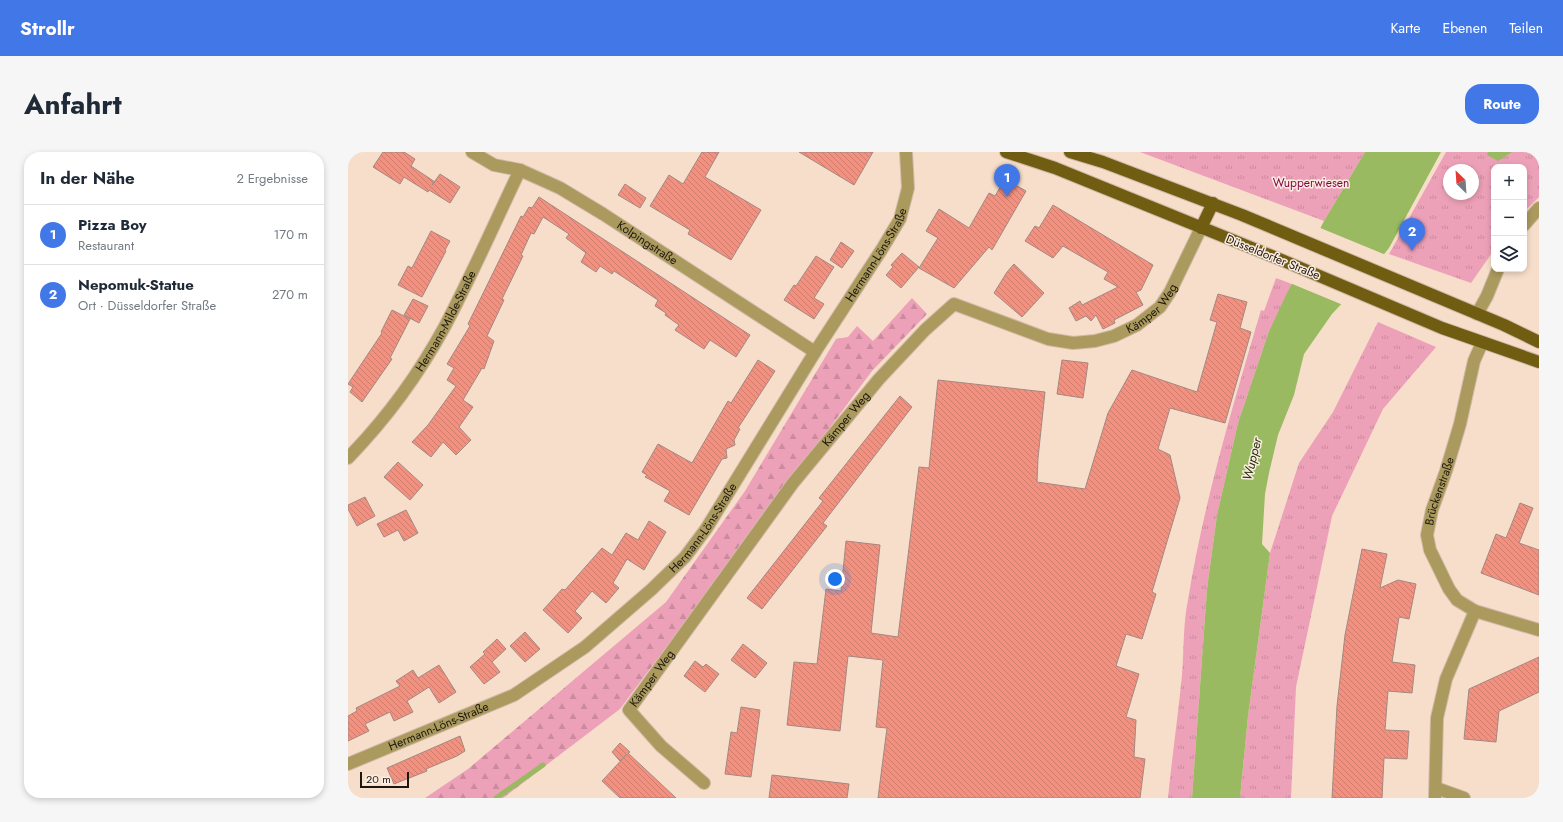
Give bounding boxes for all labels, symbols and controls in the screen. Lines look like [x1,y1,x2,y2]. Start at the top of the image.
text: Strollr [20,15,75,42]
text: Karte [1390,18,1420,38]
text: Ebenen [1442,18,1487,38]
text: Teilen [1509,18,1543,38]
text: Anfahrt [24,84,122,125]
button: Route [1465,84,1539,124]
pin: 1 [994,164,1020,197]
north arrow [1443,164,1479,200]
map controls [1491,164,1527,272]
button: + [1491,164,1527,200]
text: In der Nähe [40,166,135,190]
text: 2 Ergebnisse [236,169,308,188]
park label: Wupperwiesen [1273,174,1349,192]
button: − [1491,200,1527,236]
street label: Hermann-Löns-Straße [841,206,911,305]
text: Pizza Boy [78,214,147,236]
street label: Kolpingstraße [613,216,681,269]
pin: 2 [1399,218,1425,251]
text: 1 [50,225,56,244]
text: 170 m [273,225,308,244]
street label: Düsseldorfer Straße [1223,230,1323,284]
text: Restaurant [78,236,134,255]
button: layers [1491,236,1527,272]
street label: Hermann-Milde-Straße [411,267,480,375]
text: Nepomuk-Statue [78,274,194,296]
street label: Kämper Weg [1123,281,1182,338]
text: 2 [49,285,57,304]
text: 270 m [272,285,308,304]
text: Ort · Düsseldorfer Straße [78,296,216,315]
street label: Kämper Weg [818,388,874,450]
water label: Wupper [1238,435,1267,482]
street label: Brückenstraße [1420,455,1459,527]
street label: Hermann-Löns-Straße [665,480,741,577]
your location [825,569,845,589]
street label: Kämper Weg [625,646,679,711]
street label: Hermann-Löns-Straße [386,697,491,755]
scale bar [360,770,409,789]
text: 20 m [366,771,391,787]

